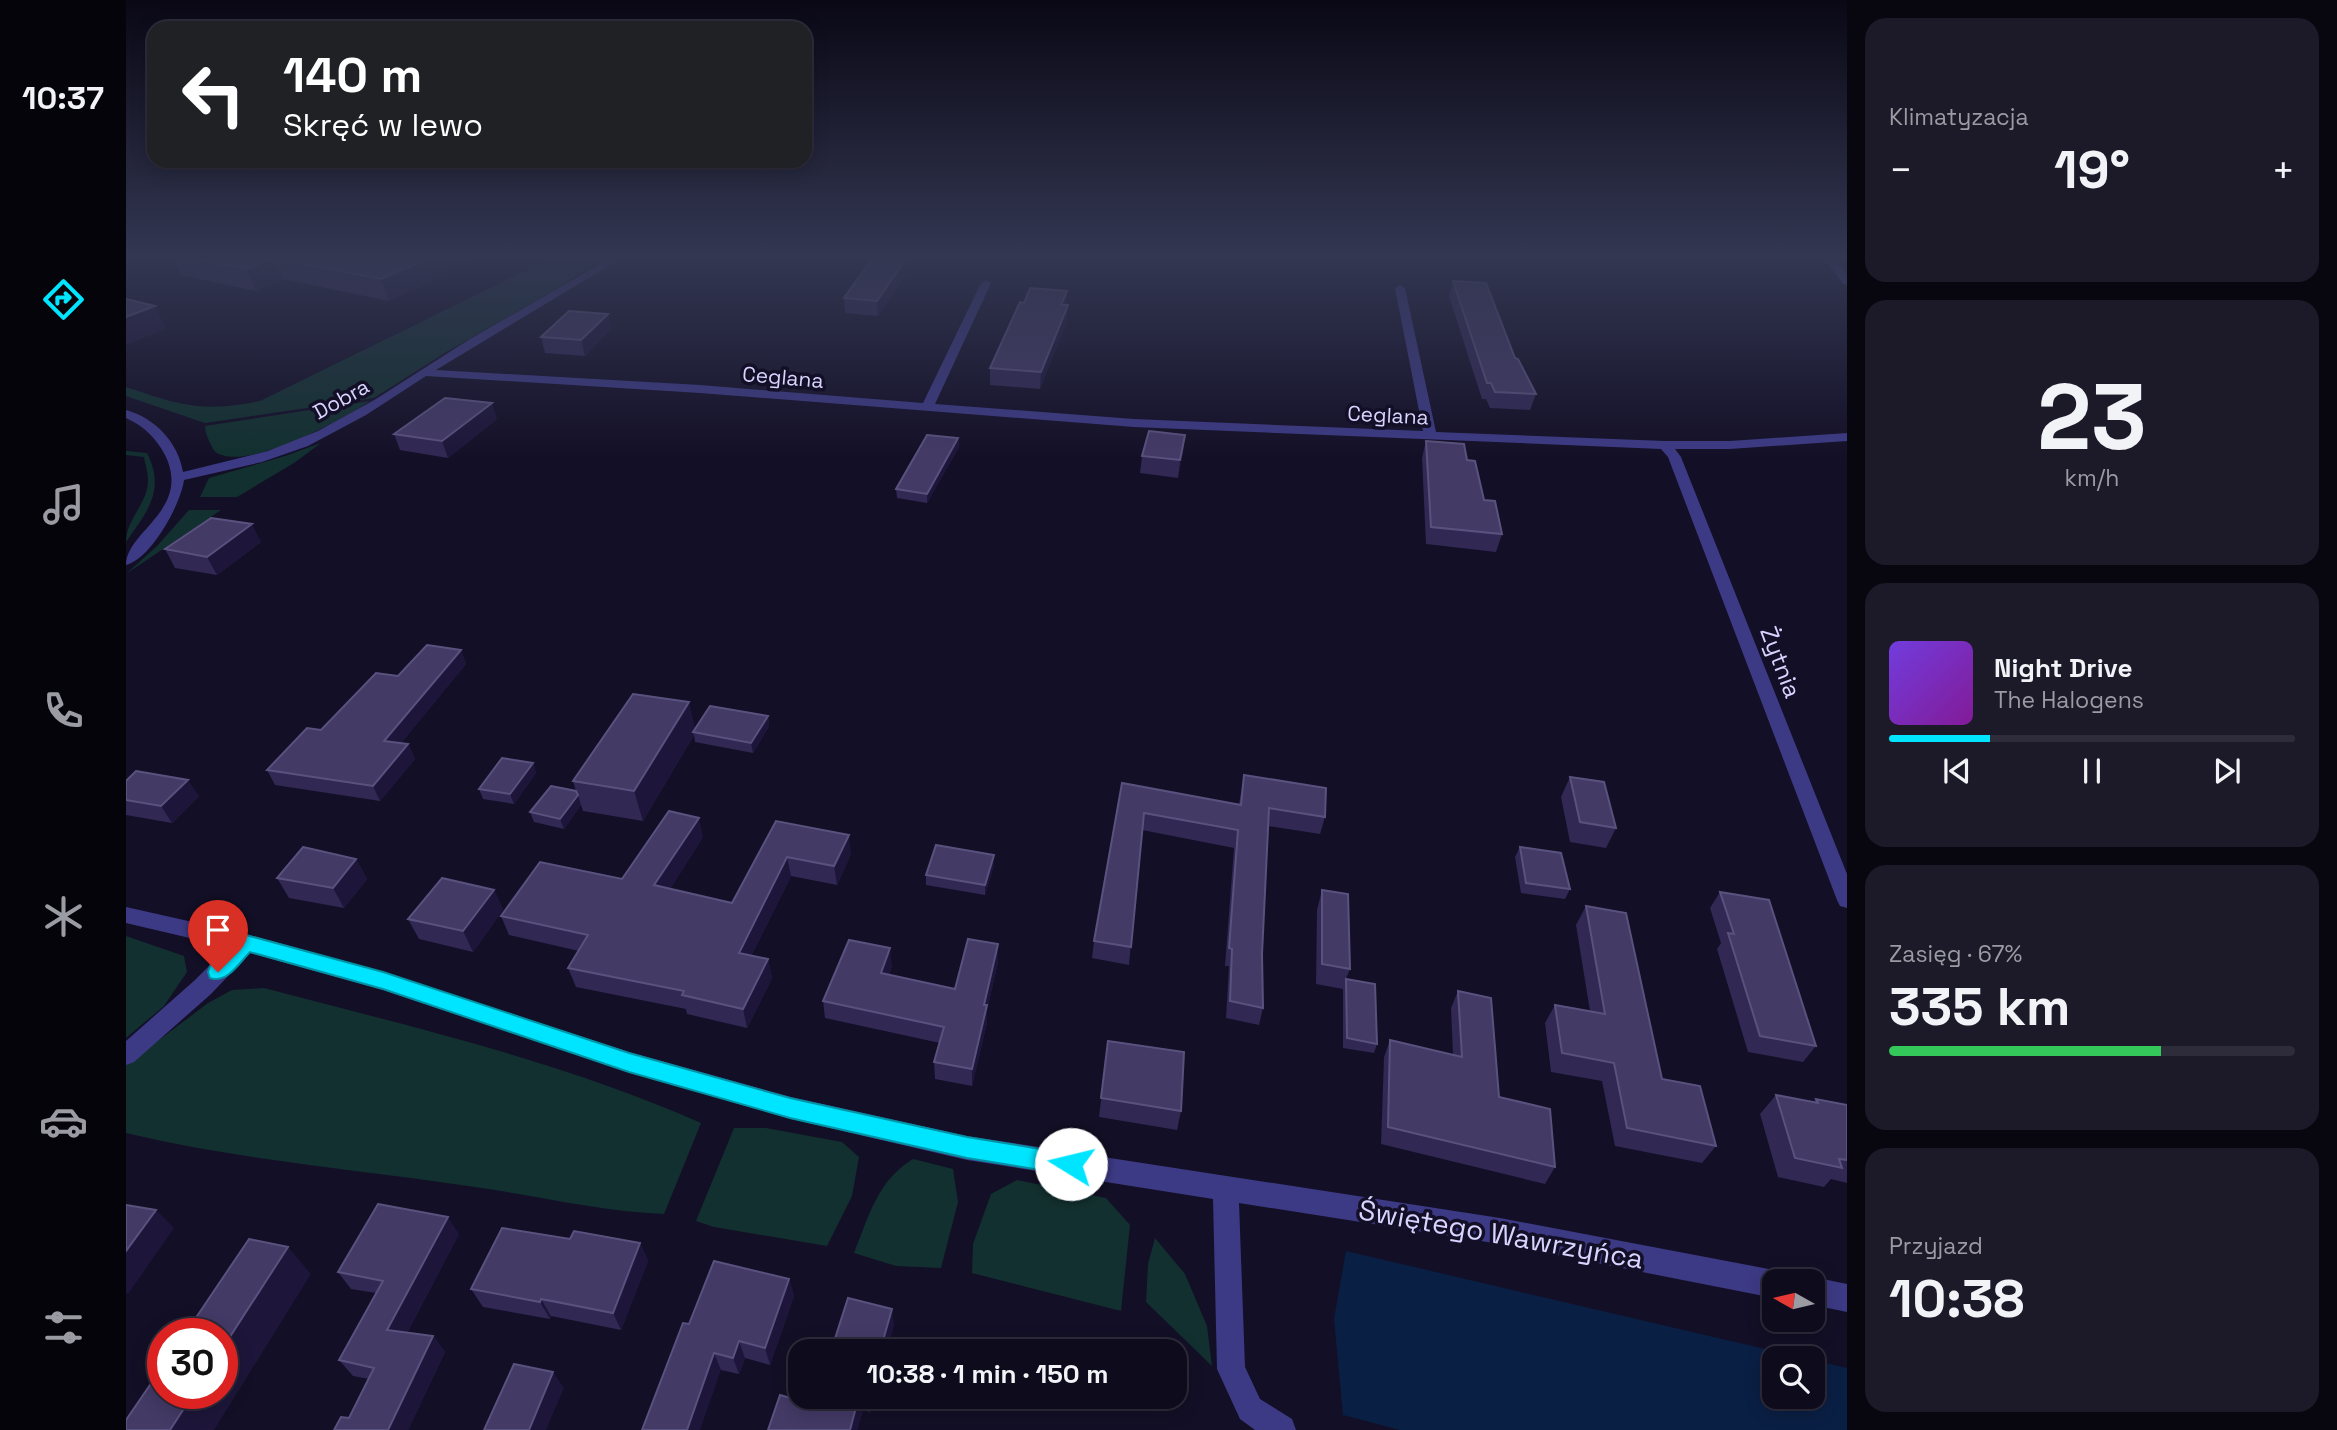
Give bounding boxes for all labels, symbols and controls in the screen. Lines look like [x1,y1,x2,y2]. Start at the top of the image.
text: 140 m [283,44,422,106]
icon: left [168,49,259,140]
text: 10:37 [22,78,104,118]
text: Klimatyzacja [1889,102,2029,132]
text: Skręć w lewo [283,105,483,145]
text: 19° [2054,137,2130,203]
text: − [1889,146,1913,194]
text: + [2271,146,2295,194]
icon: directions [39,275,88,324]
text: 23 [2037,359,2147,476]
street label: Ceglana [741,360,825,394]
street label: Dobra [308,373,374,425]
street label: Ceglana [1347,399,1429,431]
text: km/h [2065,463,2119,493]
icon: music [39,480,88,529]
street label: Żytnia [1753,622,1809,702]
text: Night Drive [1994,651,2132,685]
text: The Halogens [1994,685,2144,715]
icon: phone [39,686,88,735]
icon: previous [1938,752,1976,790]
icon: pause [2073,752,2111,790]
icon: next [2208,752,2246,790]
icon: climate [39,892,88,941]
pin [188,900,248,972]
icon: arrive [199,911,237,949]
text: Zasięg · 67% [1889,939,2022,969]
text: 335 km [1889,974,2070,1040]
icon: car [39,1097,88,1146]
position arrow [1034,1127,1108,1201]
street label: Świętego Wawrzyńca [1356,1191,1646,1277]
text: Przyjazd [1889,1231,1983,1261]
text: 10:38 [1889,1266,2025,1332]
north arrow [1762,1269,1825,1332]
map controls [1762,1269,1825,1409]
icon: filters [39,1303,88,1352]
speed limit sign: 30 [147,1318,238,1409]
button: search [1762,1346,1825,1409]
text: 10:38 · 1 min · 150 m [866,1357,1109,1391]

